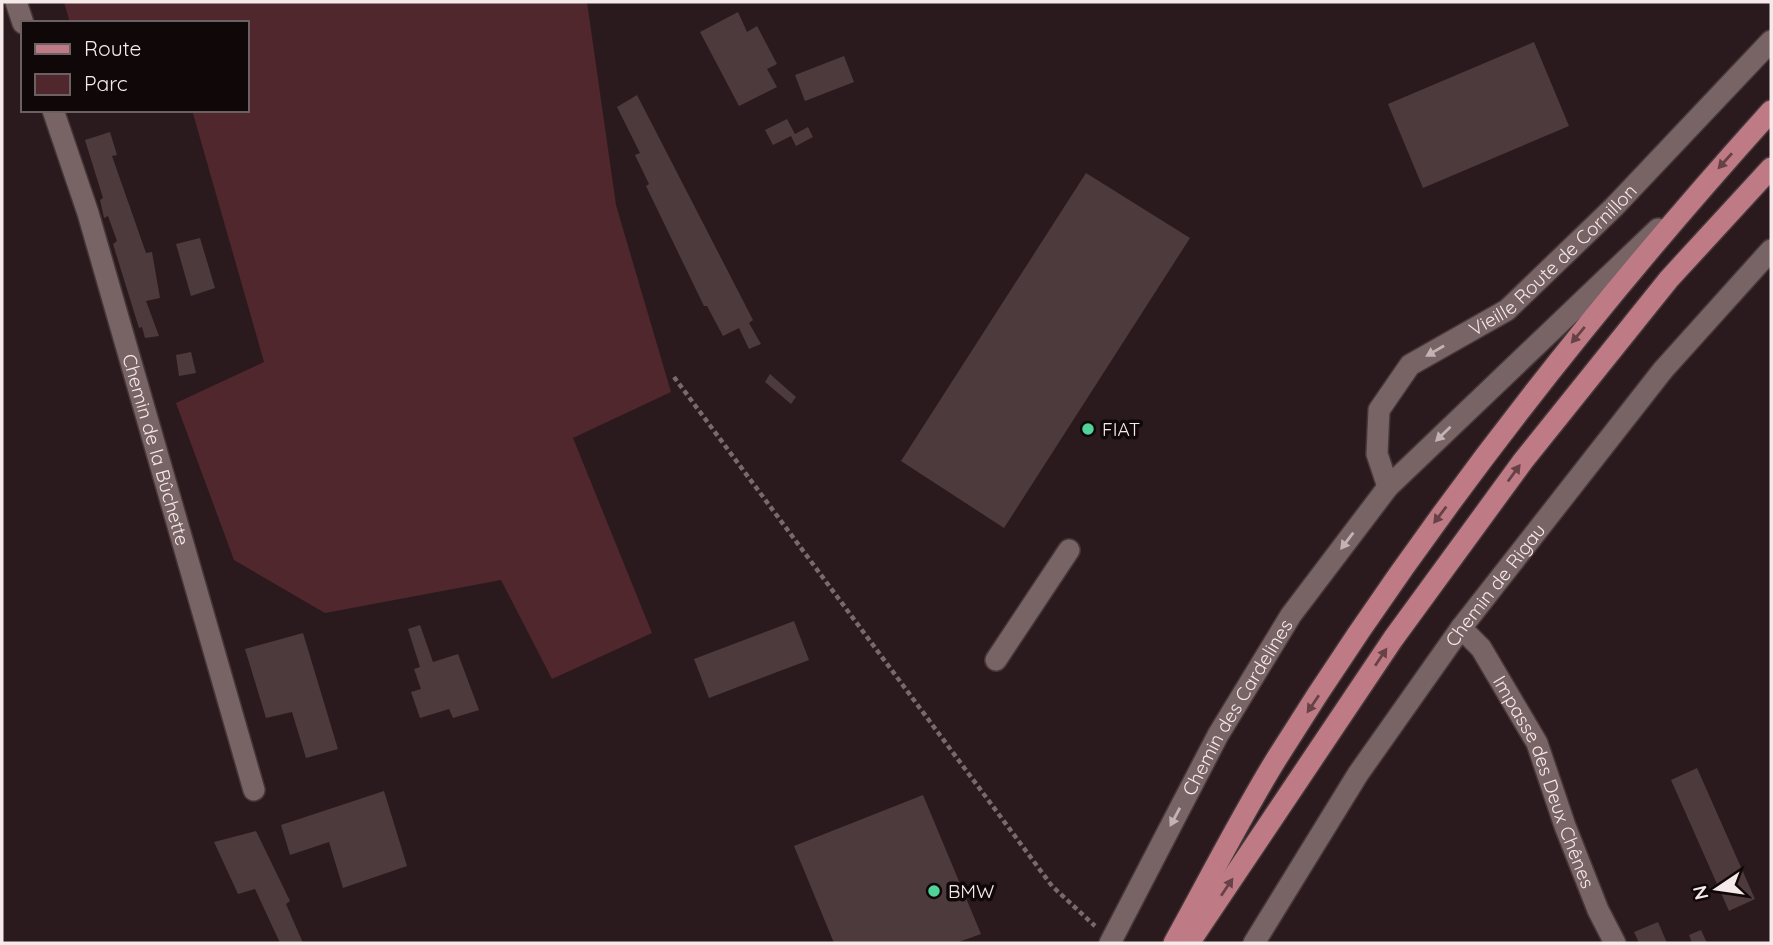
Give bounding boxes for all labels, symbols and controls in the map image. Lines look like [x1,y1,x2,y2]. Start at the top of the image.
legend [21,21,248,112]
text: Route [84,35,141,61]
text: Parc [84,70,128,96]
one-way arrow [1718,152,1734,169]
street label: Vieille Route de Cornillon [1465,179,1642,341]
one-way arrow [1571,326,1586,343]
one-way arrow [1425,345,1445,357]
street label: Chemin de la Bûchette [117,351,195,548]
place label: FIAT [1102,417,1140,441]
marker: FIAT [1080,421,1096,437]
one-way arrow [1435,426,1452,442]
one-way arrow [1507,464,1522,482]
one-way arrow [1433,506,1447,524]
street label: Chemin de Rigau [1440,518,1550,651]
one-way arrow [1340,532,1354,551]
street label: Chemin des Cardelines [1177,614,1298,799]
one-way arrow [1374,648,1388,666]
street label: Impasse des Deux Chênes [1488,671,1600,892]
one-way arrow [1306,695,1320,713]
one-way arrow [1169,807,1180,827]
north arrow [1682,854,1752,924]
one-way arrow [1220,877,1233,896]
place label: BMW [948,879,994,903]
marker: BMW [926,883,942,899]
text: N [1687,883,1714,902]

